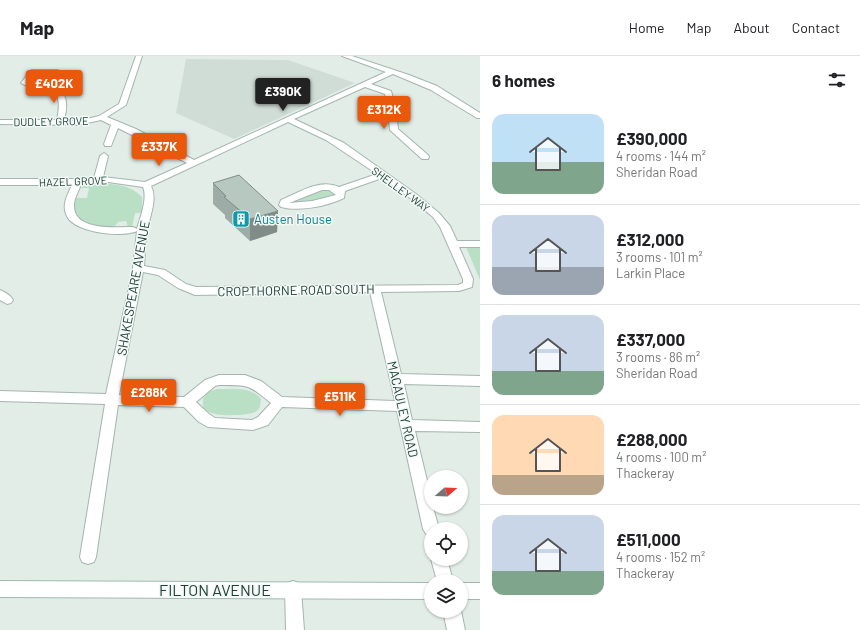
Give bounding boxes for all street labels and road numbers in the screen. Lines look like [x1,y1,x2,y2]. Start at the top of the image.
street label: DUDLEY GROVE [13,114,89,128]
street label: SHELLEY WAY [369,164,433,214]
street label: HAZEL GROVE [39,173,108,189]
street label: SHAKESPEARE AVENUE [113,219,153,357]
street label: CROPTHORNE ROAD SOUTH [217,281,375,299]
street label: MACAULEY ROAD [384,359,422,459]
street label: FILTON AVENUE [159,580,271,599]

